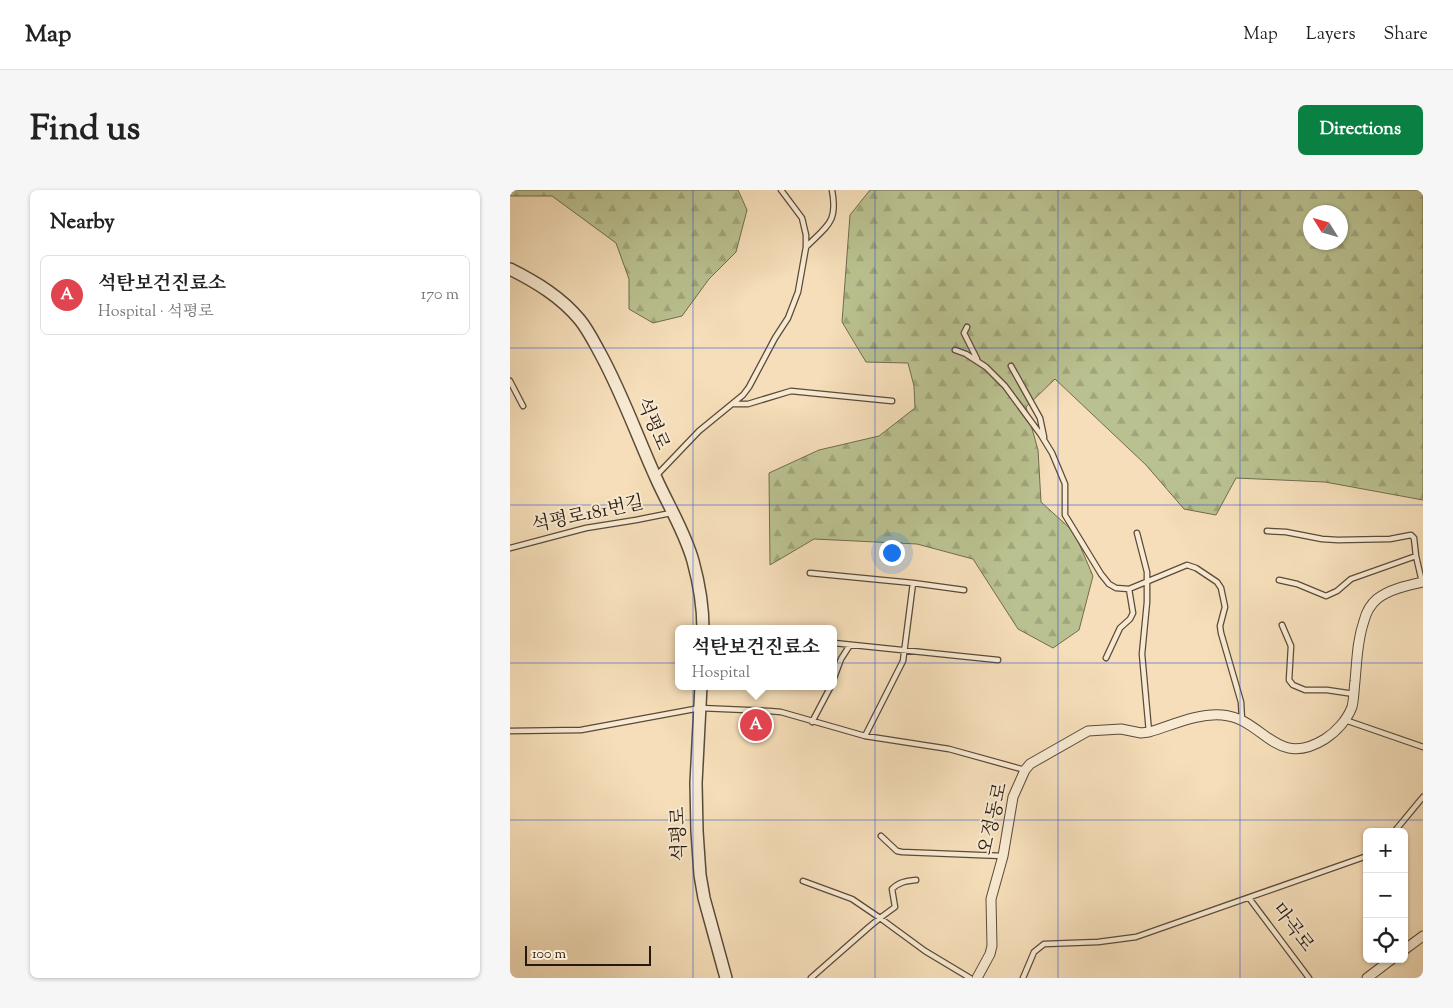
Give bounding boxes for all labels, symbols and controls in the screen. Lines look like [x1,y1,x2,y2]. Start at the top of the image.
text: Map [25,18,71,52]
text: Map [1243,22,1278,48]
text: Layers [1306,22,1356,48]
text: Share [1384,22,1428,48]
text: Find us [30,105,140,156]
button: Directions [1298,105,1423,155]
north arrow [1303,205,1348,250]
text: Nearby [50,208,115,238]
text: 석탄보건진료소 [98,271,226,298]
text: A [61,284,74,307]
text: 170 m [421,284,459,307]
text: Hospital · 석평로 [98,301,214,324]
street label: 석평로 [629,393,675,455]
street label: 석평로181번길 [529,490,647,540]
your location [879,540,905,566]
popup [675,625,837,690]
text: 석탄보건진료소 [692,635,820,662]
text: Hospital [692,662,750,685]
pin: A [740,706,772,744]
street label: 오정동로 [973,780,1015,858]
street label: 석평로 [666,806,694,862]
map controls [1363,828,1408,963]
button: + [1363,828,1408,873]
button: − [1363,873,1408,918]
street label: 마곡로 [1265,898,1319,958]
button: locate [1363,918,1408,963]
scale bar [525,943,651,966]
text: 100 m [532,945,566,965]

